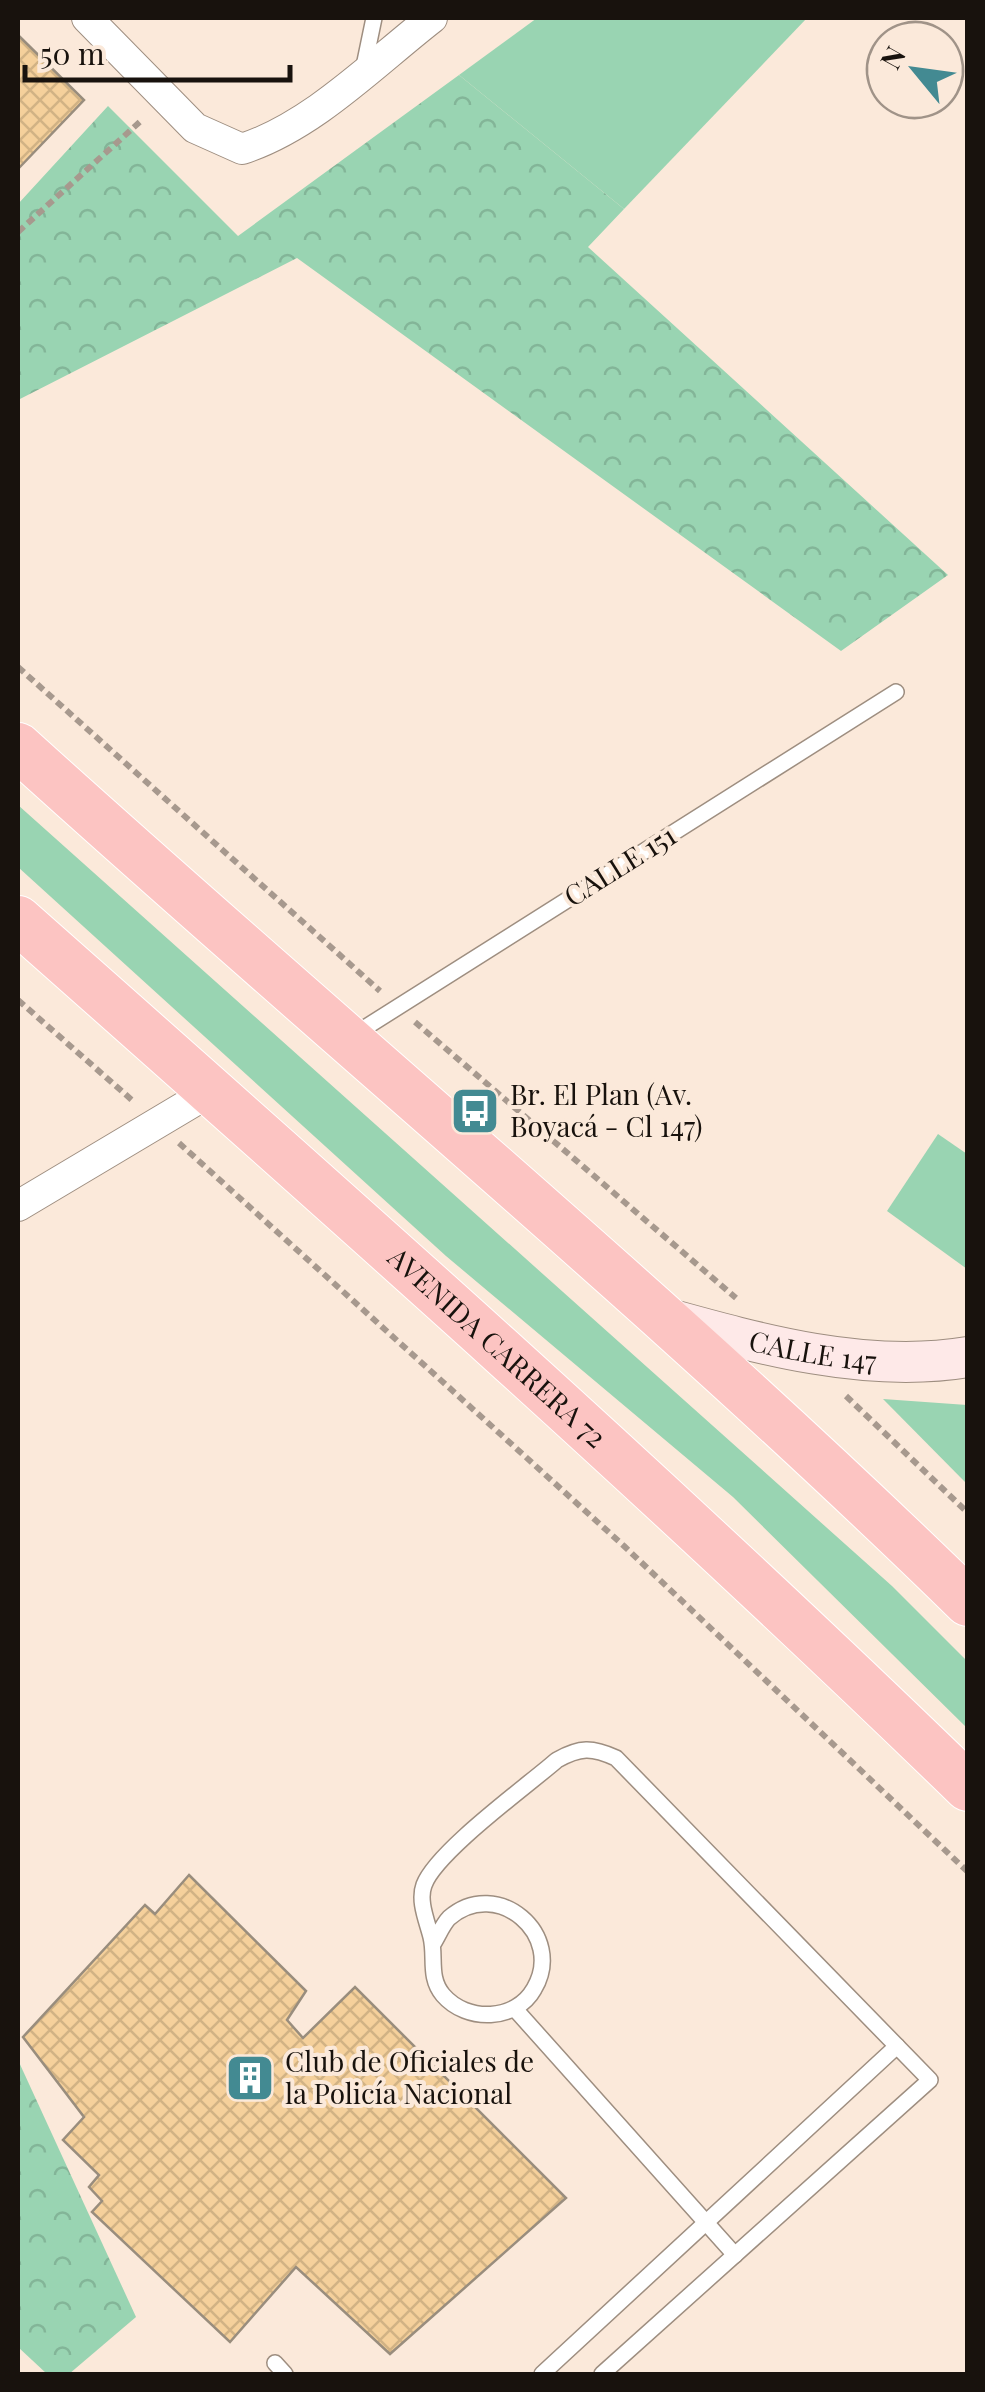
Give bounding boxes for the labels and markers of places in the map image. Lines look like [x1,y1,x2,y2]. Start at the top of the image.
place label: Br. El Plan (Av. Boyacá - Cl 147) [510,1075,703,1144]
bus stop icon: Br. El Plan (Av. Boyacá - Cl 147) [449,1085,501,1137]
place label: Club de Oficiales de la Policía Nacional [285,2042,534,2111]
building icon: Club de Oficiales de la Policía Nacional [224,2052,276,2104]

